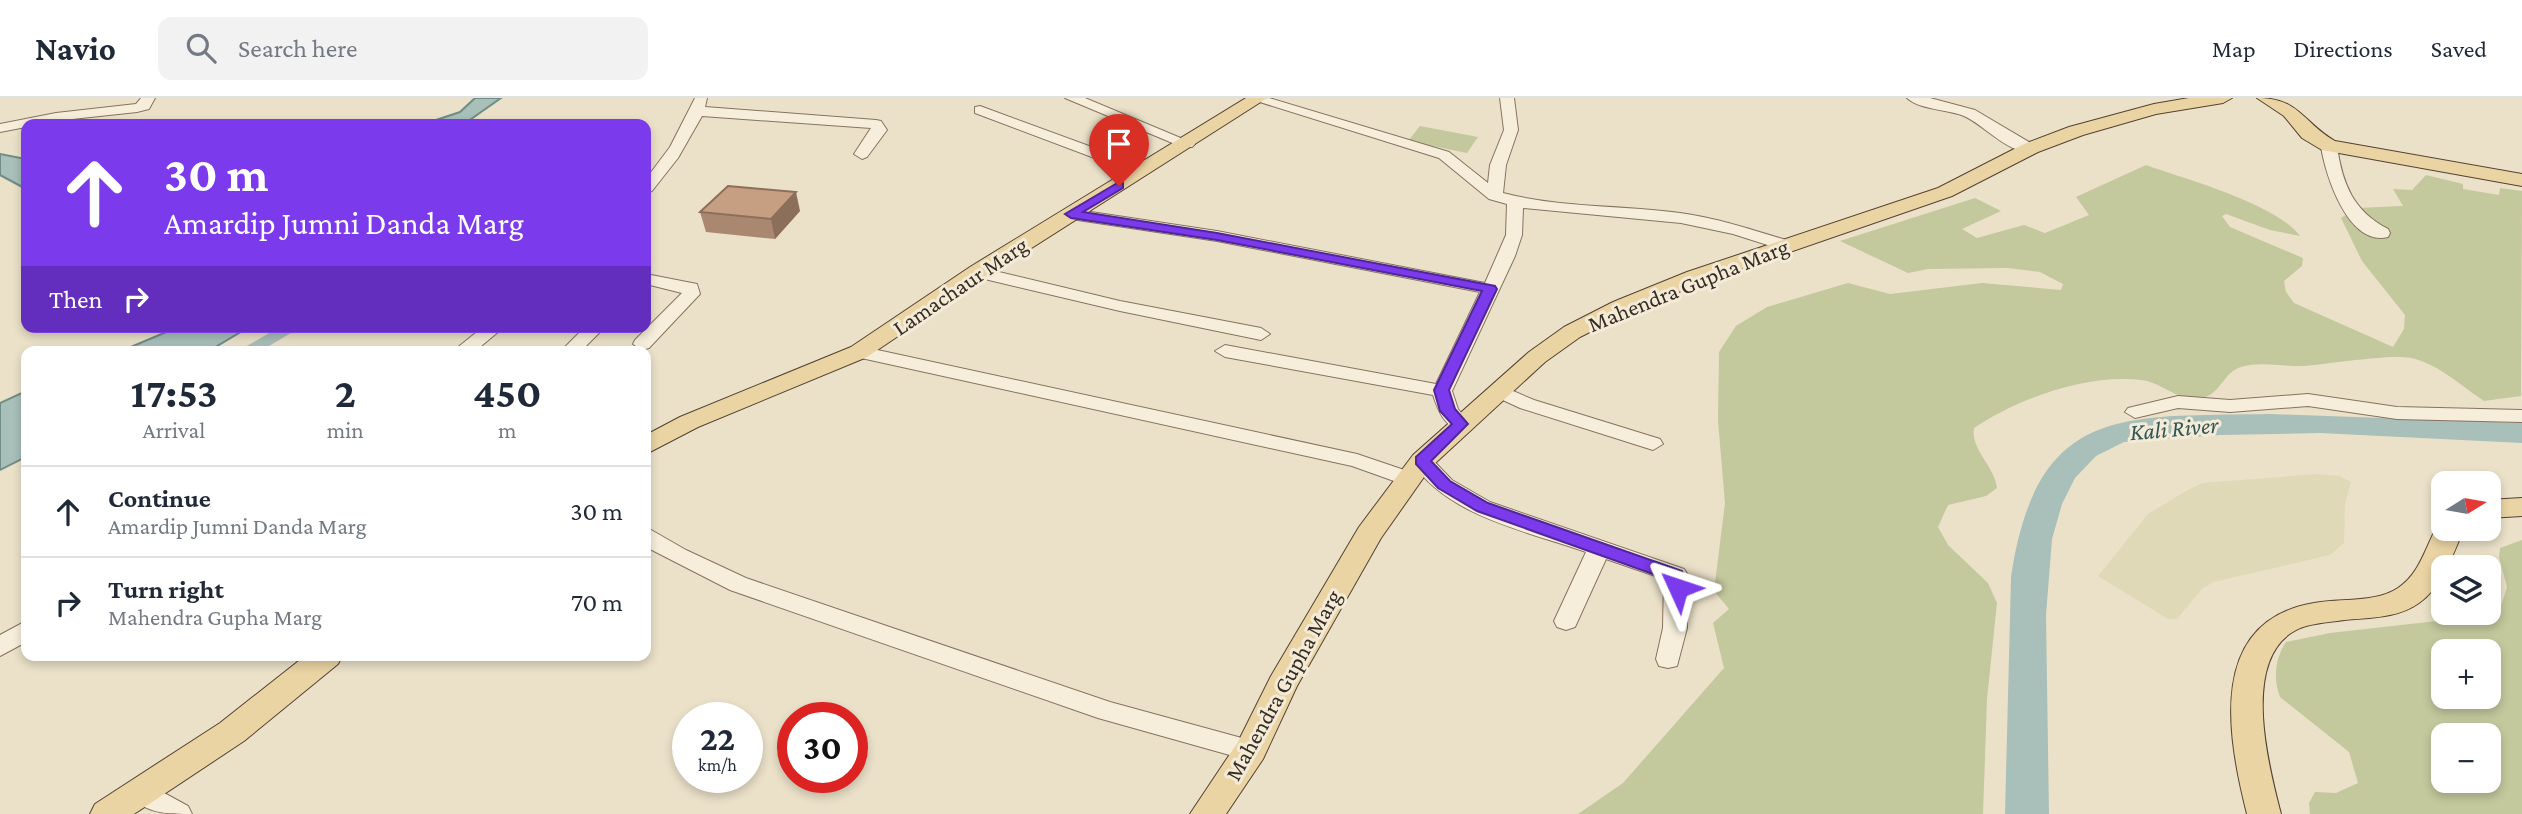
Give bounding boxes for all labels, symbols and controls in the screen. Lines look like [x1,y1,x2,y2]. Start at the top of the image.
search box [158,17,648,80]
icon: search [182,29,220,67]
text: Navio [35,30,116,67]
text: Search here [238,34,357,63]
text: Map [2212,35,2256,62]
text: Directions [2294,35,2393,62]
text: Saved [2431,35,2487,62]
pin [1089,114,1149,186]
icon: arrive [1100,125,1138,163]
icon: ahead [49,147,140,238]
text: 30 m [164,147,269,202]
text: Amardip Jumni Danda Marg [164,205,524,241]
street label: Lamachaur Marg [888,231,1032,341]
street label: Mahendra Gupha Marg [1584,233,1792,337]
icon: right [117,280,155,318]
text: Then [49,285,103,314]
text: 17:53 [130,369,217,416]
text: 2 [335,369,356,416]
text: 450 [473,369,542,416]
water label: Kali River [2129,411,2220,445]
text: Arrival [143,417,205,443]
text: min [327,417,364,443]
text: m [498,417,517,443]
north arrow [2431,471,2501,541]
map controls [2431,471,2501,793]
text: Continue [108,484,211,513]
icon: ahead [49,493,87,531]
text: 30 m [570,497,623,526]
text: Amardip Jumni Danda Marg [108,513,367,539]
position arrow [1641,551,1715,625]
button: layers [2431,555,2501,625]
text: Turn right [108,575,224,604]
icon: right [49,584,87,622]
street label: Mahendra Gupha Marg [1220,585,1346,785]
text: 70 m [571,588,623,617]
text: Mahendra Gupha Marg [108,604,322,630]
button: + [2431,639,2501,709]
speed limit sign: 30 [777,702,868,793]
text: 22 [700,719,735,758]
button: − [2431,723,2501,793]
text: km/h [698,755,737,775]

